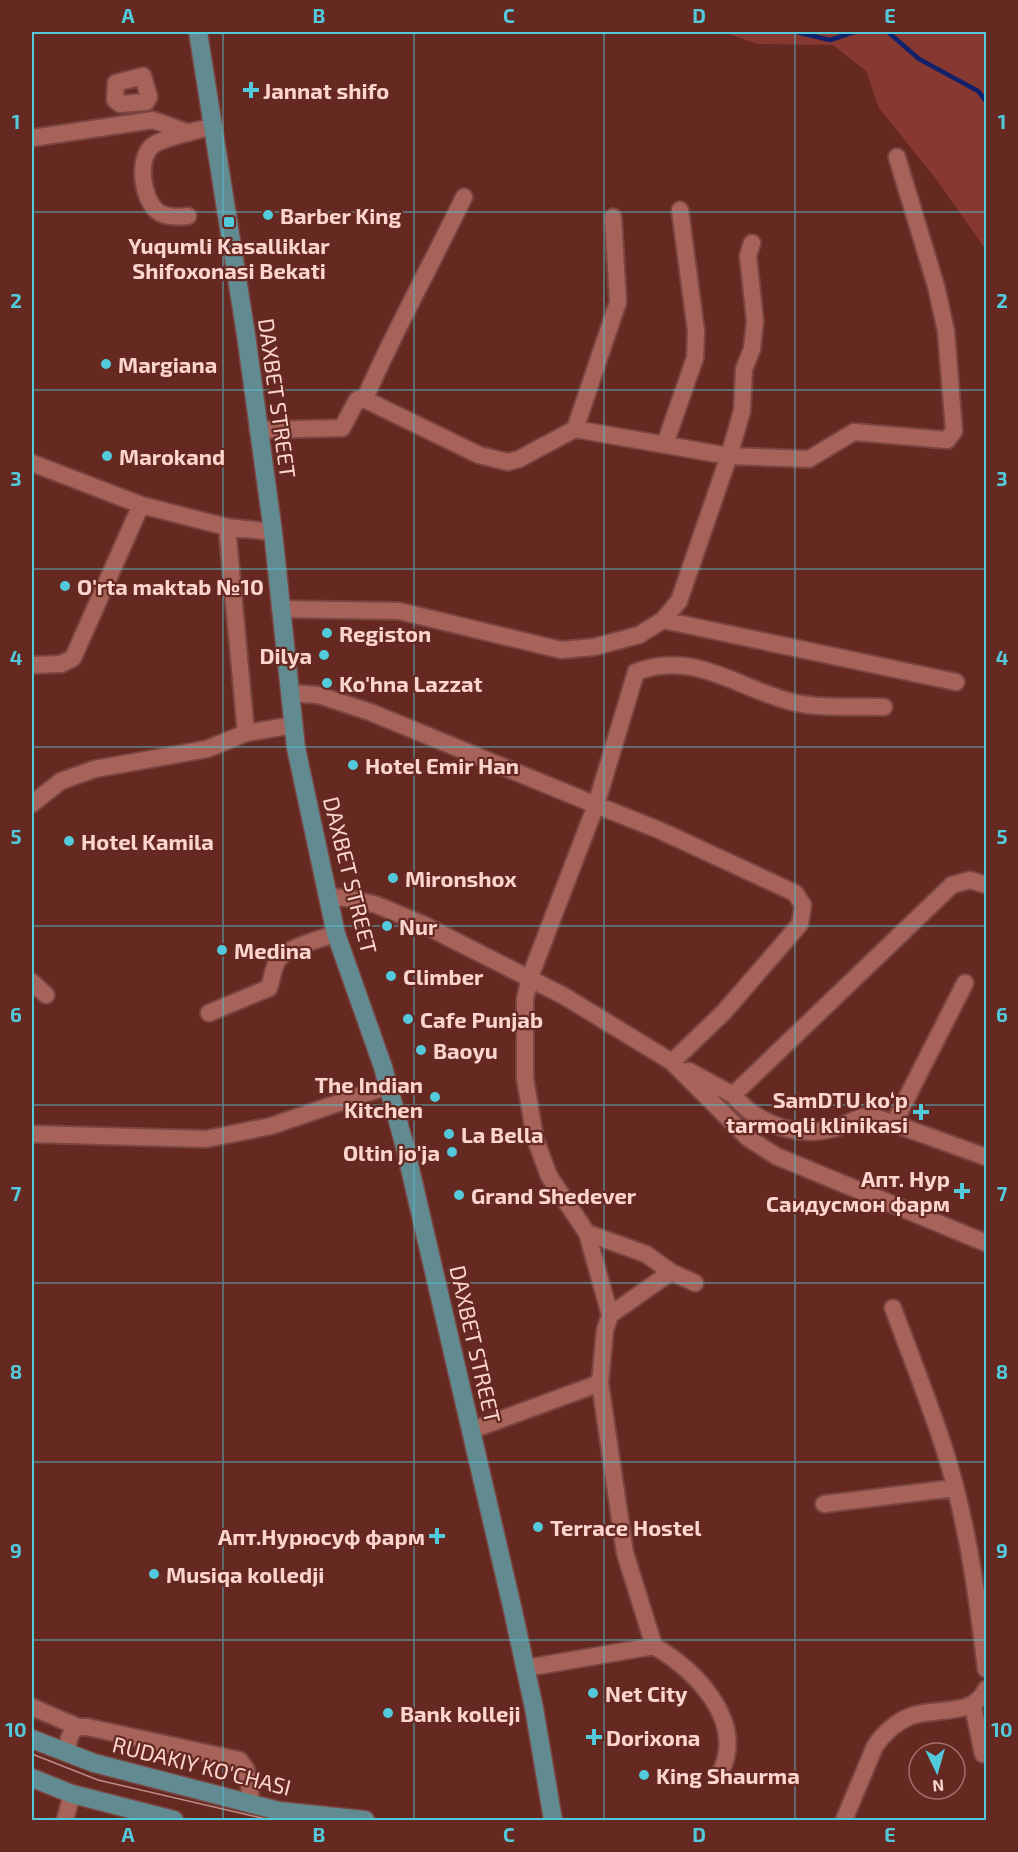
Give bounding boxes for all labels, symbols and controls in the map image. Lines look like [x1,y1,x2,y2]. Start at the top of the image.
text: A [121,3,135,27]
text: B [313,3,325,27]
text: C [503,3,515,27]
text: D [692,3,706,27]
text: E [884,3,896,27]
place label: Jannat shifo [263,77,389,103]
marker: Jannat shifo [244,83,258,97]
text: 1 [12,109,20,133]
text: 1 [998,109,1006,133]
place label: Barber King [280,202,401,228]
marker: Barber King [261,208,275,222]
marker: Yuqumli Kasalliklar Shifoxonasi Bekati [222,215,236,229]
place label: Yuqumli Kasalliklar Shifoxonasi Bekati [128,232,330,283]
text: 2 [10,288,22,312]
text: 2 [996,288,1008,312]
street label: DAXBET STREET [254,317,302,480]
place label: Margiana [118,351,217,377]
marker: Margiana [99,357,113,371]
place label: Marokand [119,443,225,469]
marker: Marokand [100,449,114,463]
text: 3 [10,466,22,490]
text: 3 [996,466,1008,490]
place label: O'rta maktab №10 [77,573,264,599]
marker: O'rta maktab №10 [58,579,72,593]
place label: Registon [339,620,431,646]
marker: Registon [320,626,334,640]
place label: Dilya [259,642,312,669]
text: 4 [10,645,23,669]
text: 4 [996,645,1009,669]
marker: Dilya [317,648,331,662]
place label: Ko'hna Lazzat [339,670,483,696]
marker: Ko'hna Lazzat [320,676,334,690]
place label: Hotel Emir Han [365,752,519,778]
marker: Hotel Emir Han [346,758,360,772]
street label: DAXBET STREET [319,794,383,956]
text: 5 [10,824,22,848]
text: 5 [996,824,1008,848]
place label: Hotel Kamila [81,828,214,854]
marker: Hotel Kamila [62,834,76,848]
place label: Mironshox [405,865,517,891]
marker: Mironshox [386,871,400,885]
place label: Nur [399,913,438,939]
marker: Nur [380,919,394,933]
place label: Medina [234,937,312,963]
marker: Medina [215,943,229,957]
place label: Climber [403,963,484,989]
marker: Climber [384,969,398,983]
text: 6 [10,1002,22,1026]
text: 6 [996,1002,1008,1026]
place label: Cafe Punjab [420,1006,543,1032]
marker: Cafe Punjab [401,1012,415,1026]
place label: Baoyu [433,1037,498,1064]
marker: Baoyu [414,1043,428,1057]
place label: The Indian Kitchen [315,1071,423,1122]
place label: SamDTU ko‘p tarmoqli klinikasi [726,1086,908,1137]
marker: The Indian Kitchen [428,1090,442,1104]
marker: SamDTU ko‘p tarmoqli klinikasi [912,1103,930,1121]
place label: La Bella [461,1121,544,1147]
marker: La Bella [442,1127,456,1141]
place label: Oltin jo'ja [343,1139,440,1165]
marker: Oltin jo'ja [445,1145,459,1159]
place label: Апт. Нур Саидусмон фарм [766,1165,950,1216]
text: 7 [11,1181,22,1205]
text: 7 [997,1181,1008,1205]
place label: Grand Shedever [471,1182,637,1208]
marker: Апт. Нур Саидусмон фарм [955,1184,969,1198]
marker: Grand Shedever [452,1188,466,1202]
street label: DAXBET STREET [445,1263,507,1426]
text: 8 [10,1359,22,1383]
text: 8 [996,1359,1008,1383]
place label: Terrace Hostel [550,1514,702,1540]
marker: Terrace Hostel [531,1520,545,1534]
place label: Апт.Нурюсуф фарм [218,1523,425,1549]
marker: Апт.Нурюсуф фарм [430,1529,444,1543]
text: 9 [10,1538,22,1562]
text: 9 [996,1538,1008,1562]
place label: Musiqa kolledji [166,1561,324,1587]
marker: Musiqa kolledji [147,1567,161,1581]
place label: Net City [605,1680,688,1707]
marker: Net City [586,1686,600,1700]
place label: Bank kolleji [400,1700,521,1726]
marker: Bank kolleji [381,1706,395,1720]
text: 10 [5,1717,27,1741]
text: 10 [991,1717,1013,1741]
place label: Dorixona [606,1724,700,1750]
street label: RUDAKIY KO'CHASI [110,1730,294,1800]
marker: Dorixona [587,1730,601,1744]
north arrow [907,1741,967,1801]
place label: King Shaurma [656,1762,800,1788]
marker: King Shaurma [637,1768,651,1782]
text: N [932,1776,945,1796]
text: A [121,1822,135,1846]
text: B [313,1822,325,1846]
text: C [503,1822,515,1846]
text: D [692,1822,706,1846]
text: E [884,1822,896,1846]

